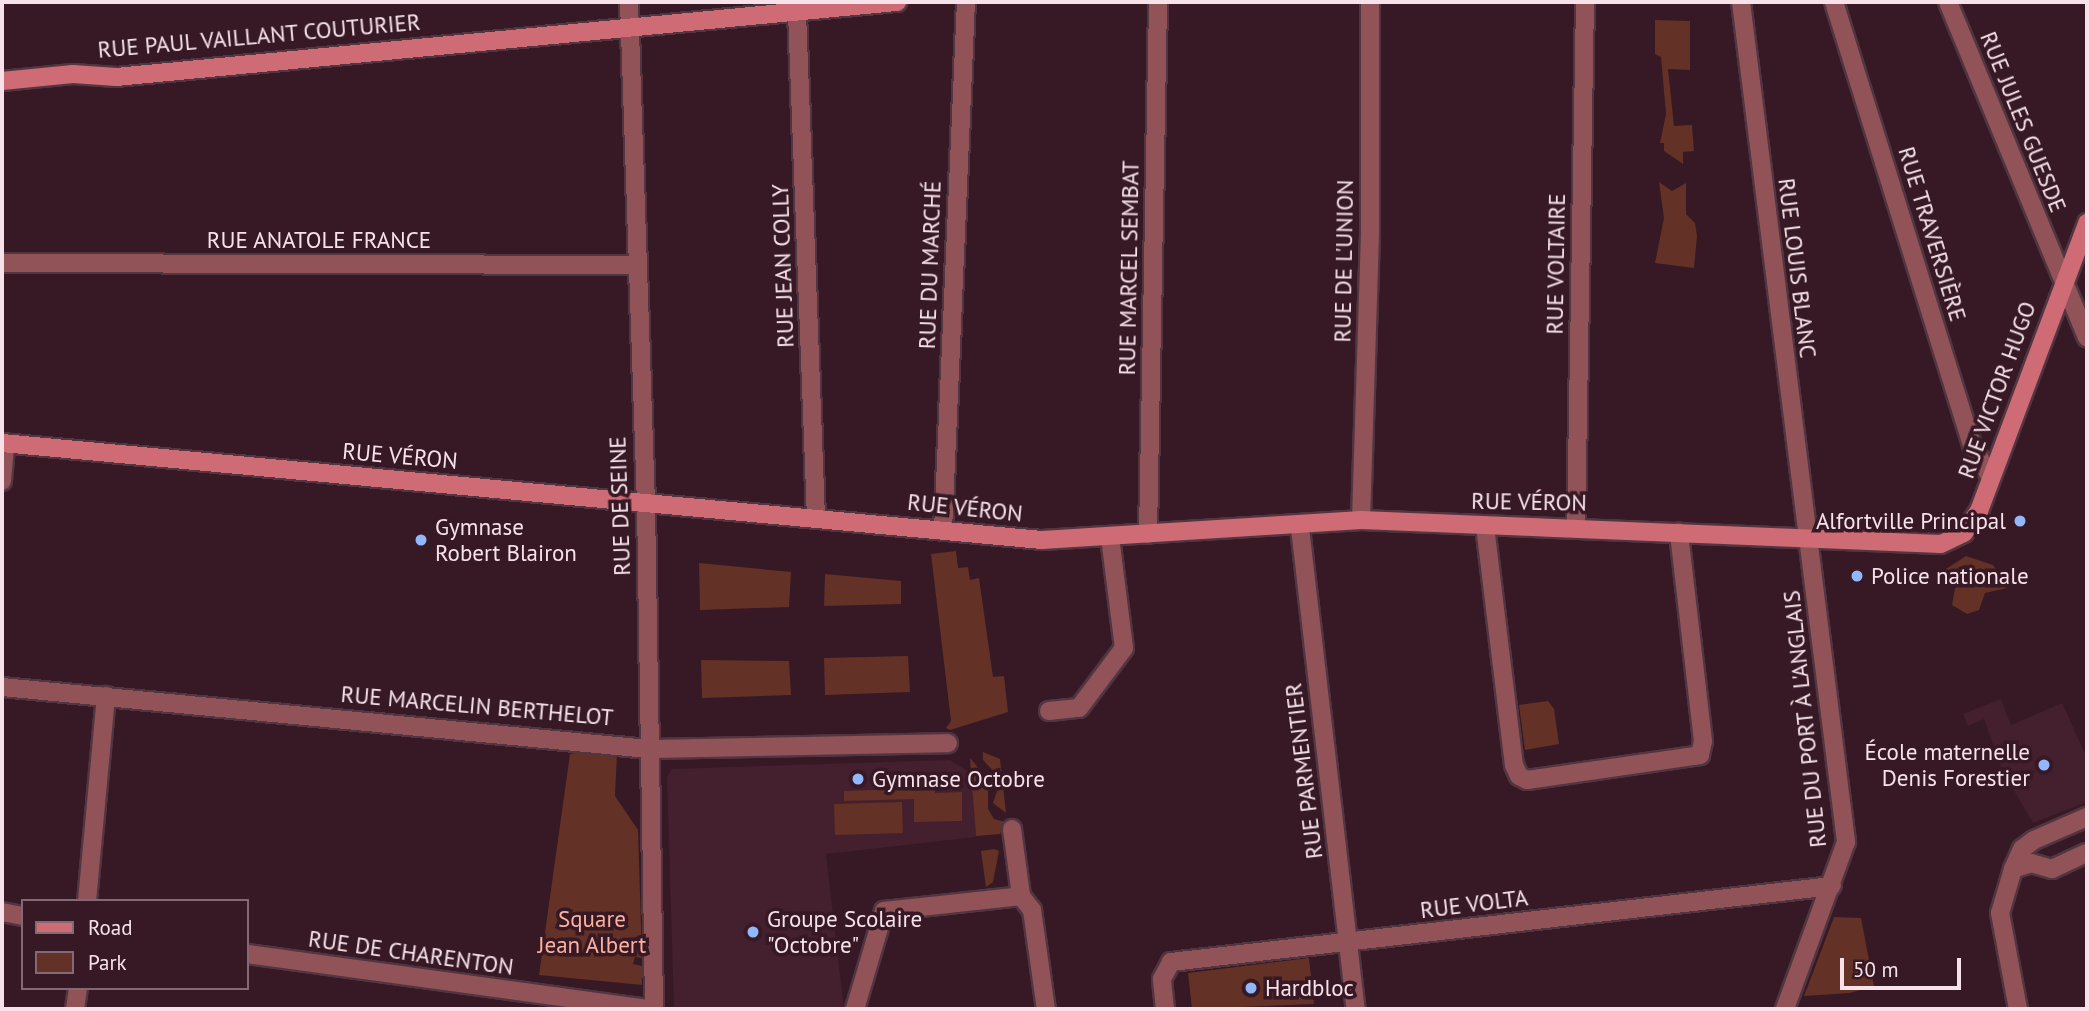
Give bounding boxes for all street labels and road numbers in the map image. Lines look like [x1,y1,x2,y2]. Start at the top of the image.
street label: RUE PAUL VAILLANT COUTURIER [95,8,423,64]
street label: RUE JULES GUESDE [1974,28,2072,216]
street label: RUE TRAVERSIÈRE [1892,143,1972,325]
street label: RUE MARCEL SEMBAT [1113,160,1145,376]
street label: RUE LOUIS BLANC [1772,177,1822,359]
street label: RUE DE L'UNION [1329,179,1359,343]
street label: RUE DU MARCHÉ [913,180,947,350]
street label: RUE JEAN COLLY [766,184,800,348]
street label: RUE VOLTAIRE [1541,193,1571,335]
street label: RUE ANATOLE FRANCE [206,226,432,254]
street label: RUE VICTOR HUGO [1952,297,2042,483]
street label: RUE DE SEINE [604,436,636,576]
street label: RUE VÉRON [341,437,459,475]
street label: RUE VÉRON [1471,487,1587,517]
street label: RUE VÉRON [906,488,1024,528]
street label: RUE DU PORT À L'ANGLAIS [1778,588,1832,850]
street label: RUE MARCELIN BERTHELOT [340,680,614,732]
street label: RUE PARMENTIER [1280,681,1328,861]
street label: RUE VOLTA [1418,884,1530,924]
street label: RUE DE CHARENTON [307,925,515,981]

